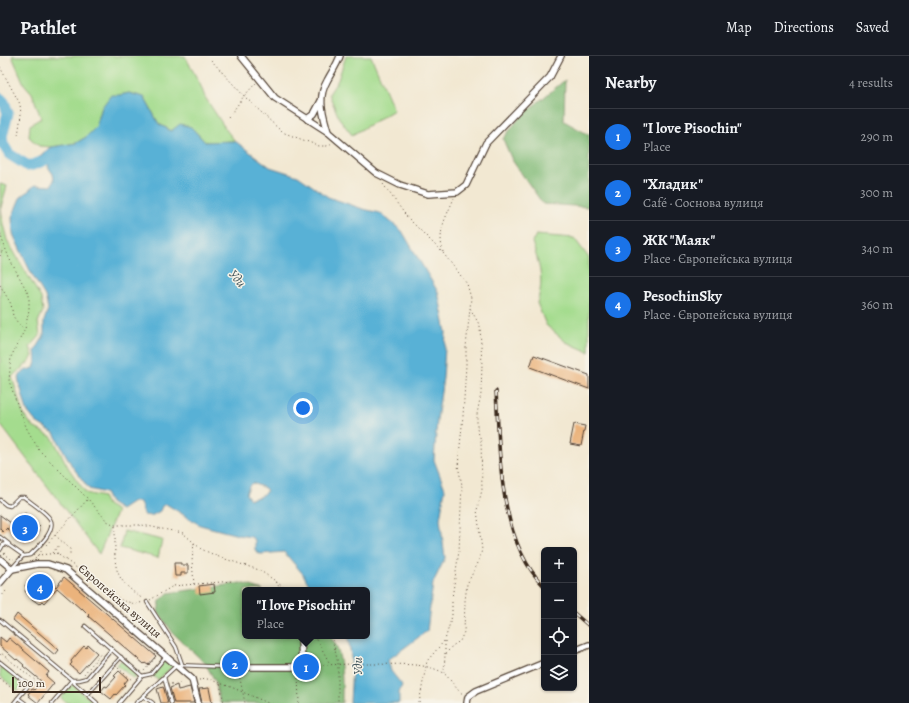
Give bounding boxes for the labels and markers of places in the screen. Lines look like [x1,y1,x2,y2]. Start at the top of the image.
pin: 3 [12,513,38,543]
pin: 4 [27,572,53,602]
pin: 2 [222,649,248,679]
pin: 1 [293,652,319,682]

